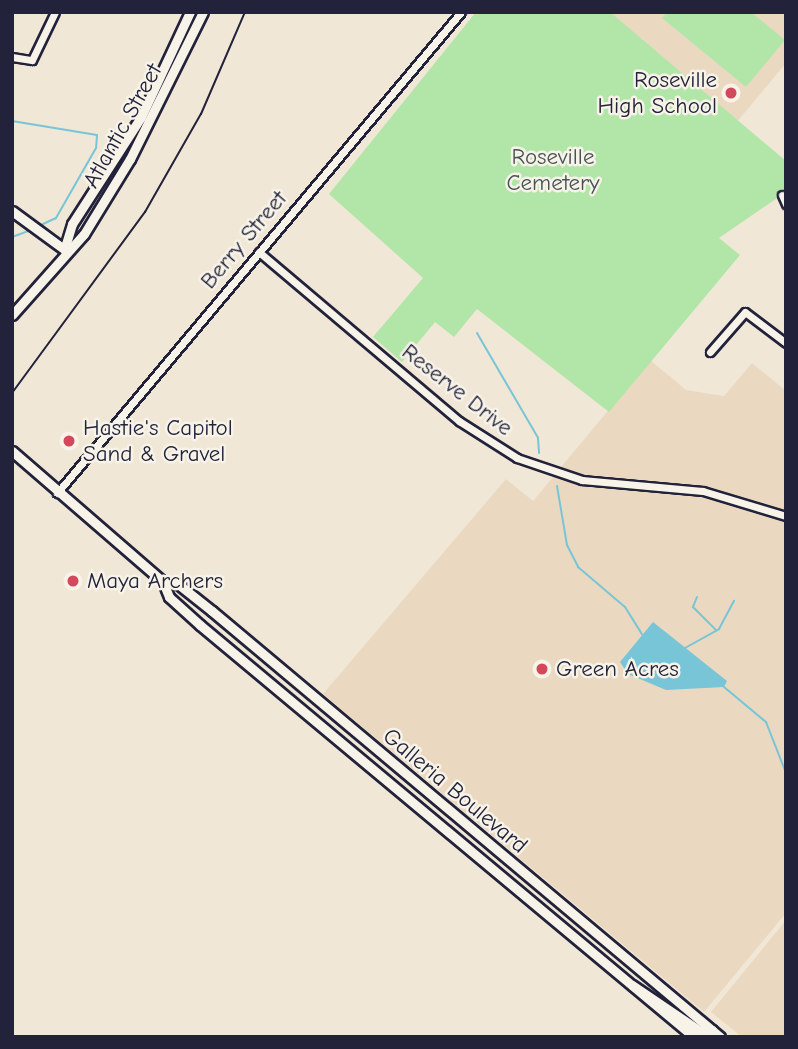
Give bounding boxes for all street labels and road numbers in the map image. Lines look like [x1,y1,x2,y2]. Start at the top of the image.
street label: Atlantic Street [78,59,168,193]
street label: Berry Street [195,185,293,295]
street label: Reserve Drive [396,338,518,442]
street label: Galleria Boulevard [377,723,533,859]

